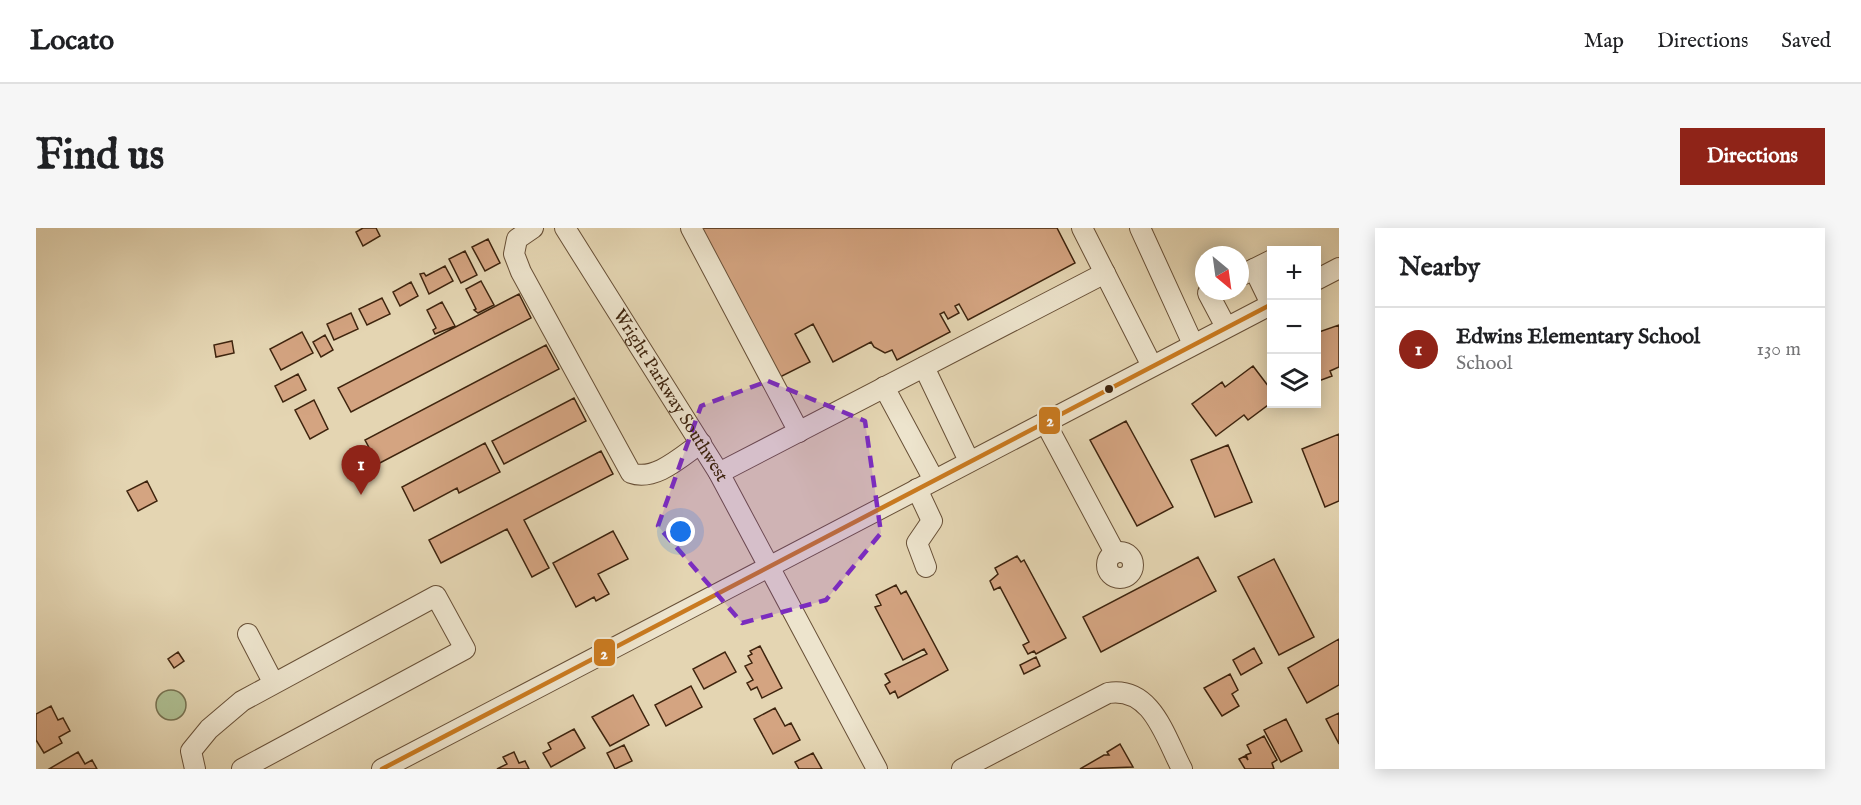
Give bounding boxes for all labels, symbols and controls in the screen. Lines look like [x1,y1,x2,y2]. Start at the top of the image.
text: Locato [30,24,114,59]
text: Map [1584,28,1624,55]
text: Directions [1657,28,1748,55]
text: Saved [1781,28,1831,55]
button: Directions [1680,128,1825,185]
text: Find us [36,130,164,183]
north arrow [1195,246,1249,300]
map controls [1267,246,1321,408]
button: + [1267,246,1321,300]
text: Nearby [1399,251,1480,284]
button: − [1267,300,1321,354]
street label: Wright Parkway Southwest [607,305,733,486]
text: Edwins Elementary School [1456,323,1700,351]
text: 1 [1415,337,1422,362]
text: 130 m [1756,337,1801,362]
text: School [1456,351,1512,376]
button: layers [1267,354,1321,408]
unlabelled marker [1103,383,1115,395]
line badge: 2 [1038,406,1061,435]
text: 2 [1046,412,1054,432]
pin: 1 [342,446,380,495]
your location [666,517,695,546]
line badge: 2 [593,638,616,667]
text: 2 [600,645,608,665]

